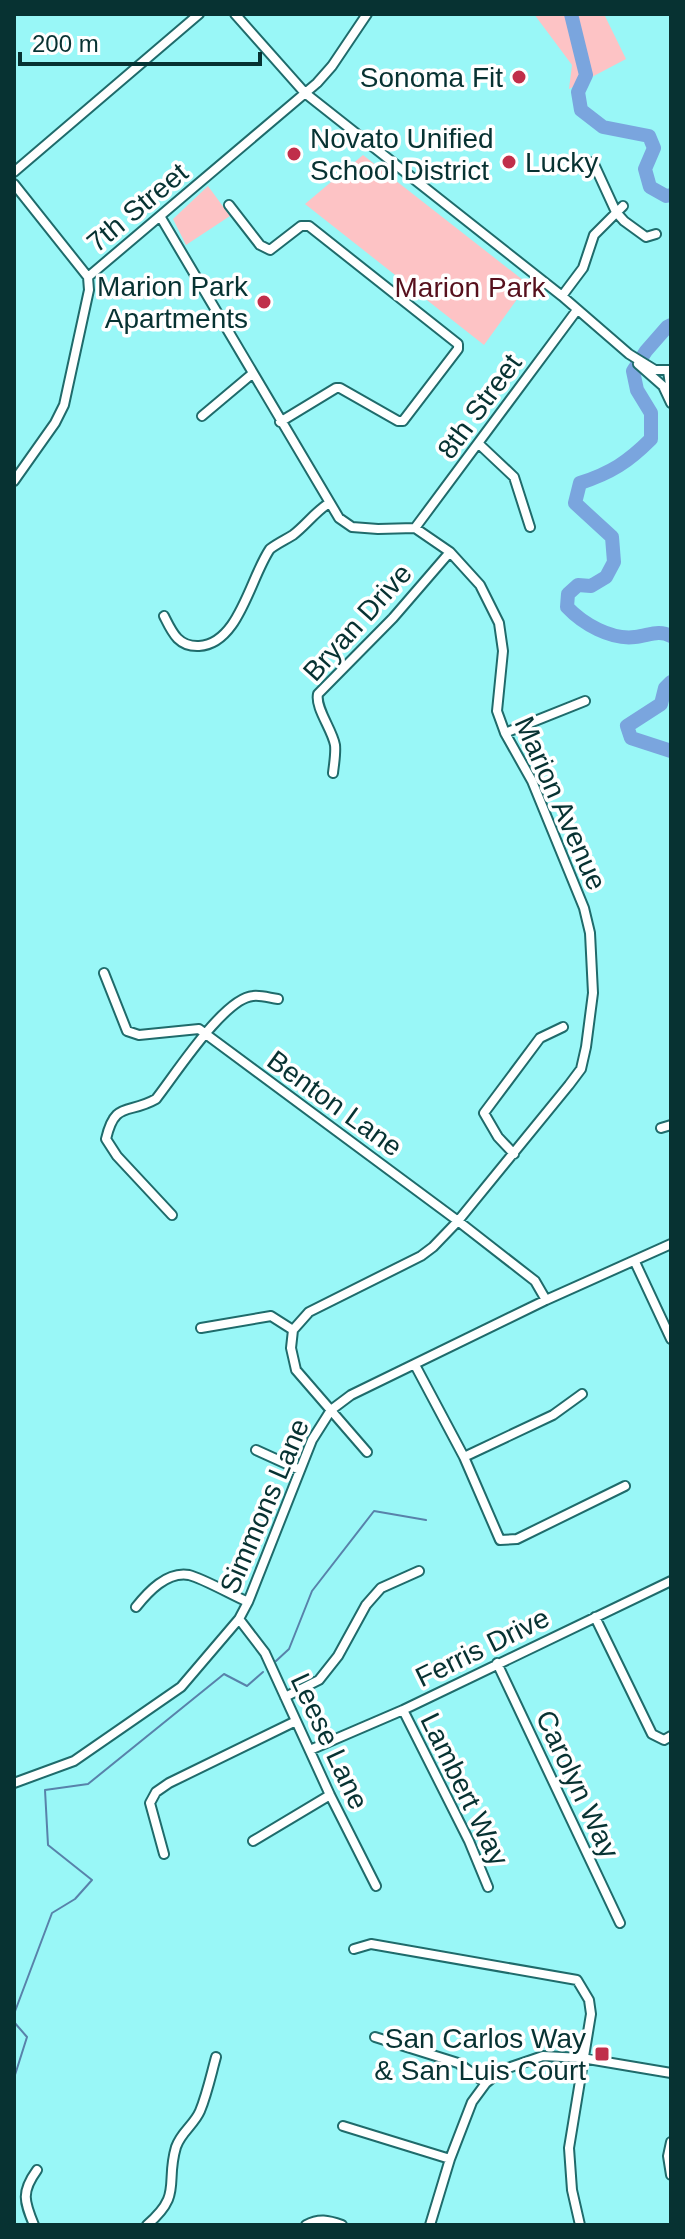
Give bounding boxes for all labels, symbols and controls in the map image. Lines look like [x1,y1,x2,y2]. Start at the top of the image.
scale bar [20,16,260,66]
text: 200 m [32,30,99,57]
place label: Sonoma Fit [360,62,503,93]
marker: Sonoma Fit [510,68,528,86]
place label: Novato Unified School District [310,123,494,186]
marker: Novato Unified School District [285,145,303,163]
place label: Lucky [525,147,598,178]
marker: Lucky [500,153,518,171]
street label: 7th Street [81,156,194,258]
place label: Marion Park Apartments [97,271,249,334]
park label: Marion Park [395,272,546,303]
marker: Marion Park Apartments [255,293,273,311]
street label: 8th Street [431,348,528,465]
street label: Bryan Drive [297,558,418,687]
street label: Marion Avenue [508,712,613,895]
street label: Benton Lane [261,1044,408,1163]
street label: Simmons Lane [214,1414,315,1598]
street label: Ferris Drive [410,1602,554,1693]
street label: Leese Lane [285,1668,375,1814]
street label: Carolyn Way [530,1706,625,1863]
street label: Lambert Way [414,1708,515,1870]
place label: San Carlos Way & San Luis Court [374,2023,586,2086]
marker: San Carlos Way & San Luis Court [593,2045,611,2063]

